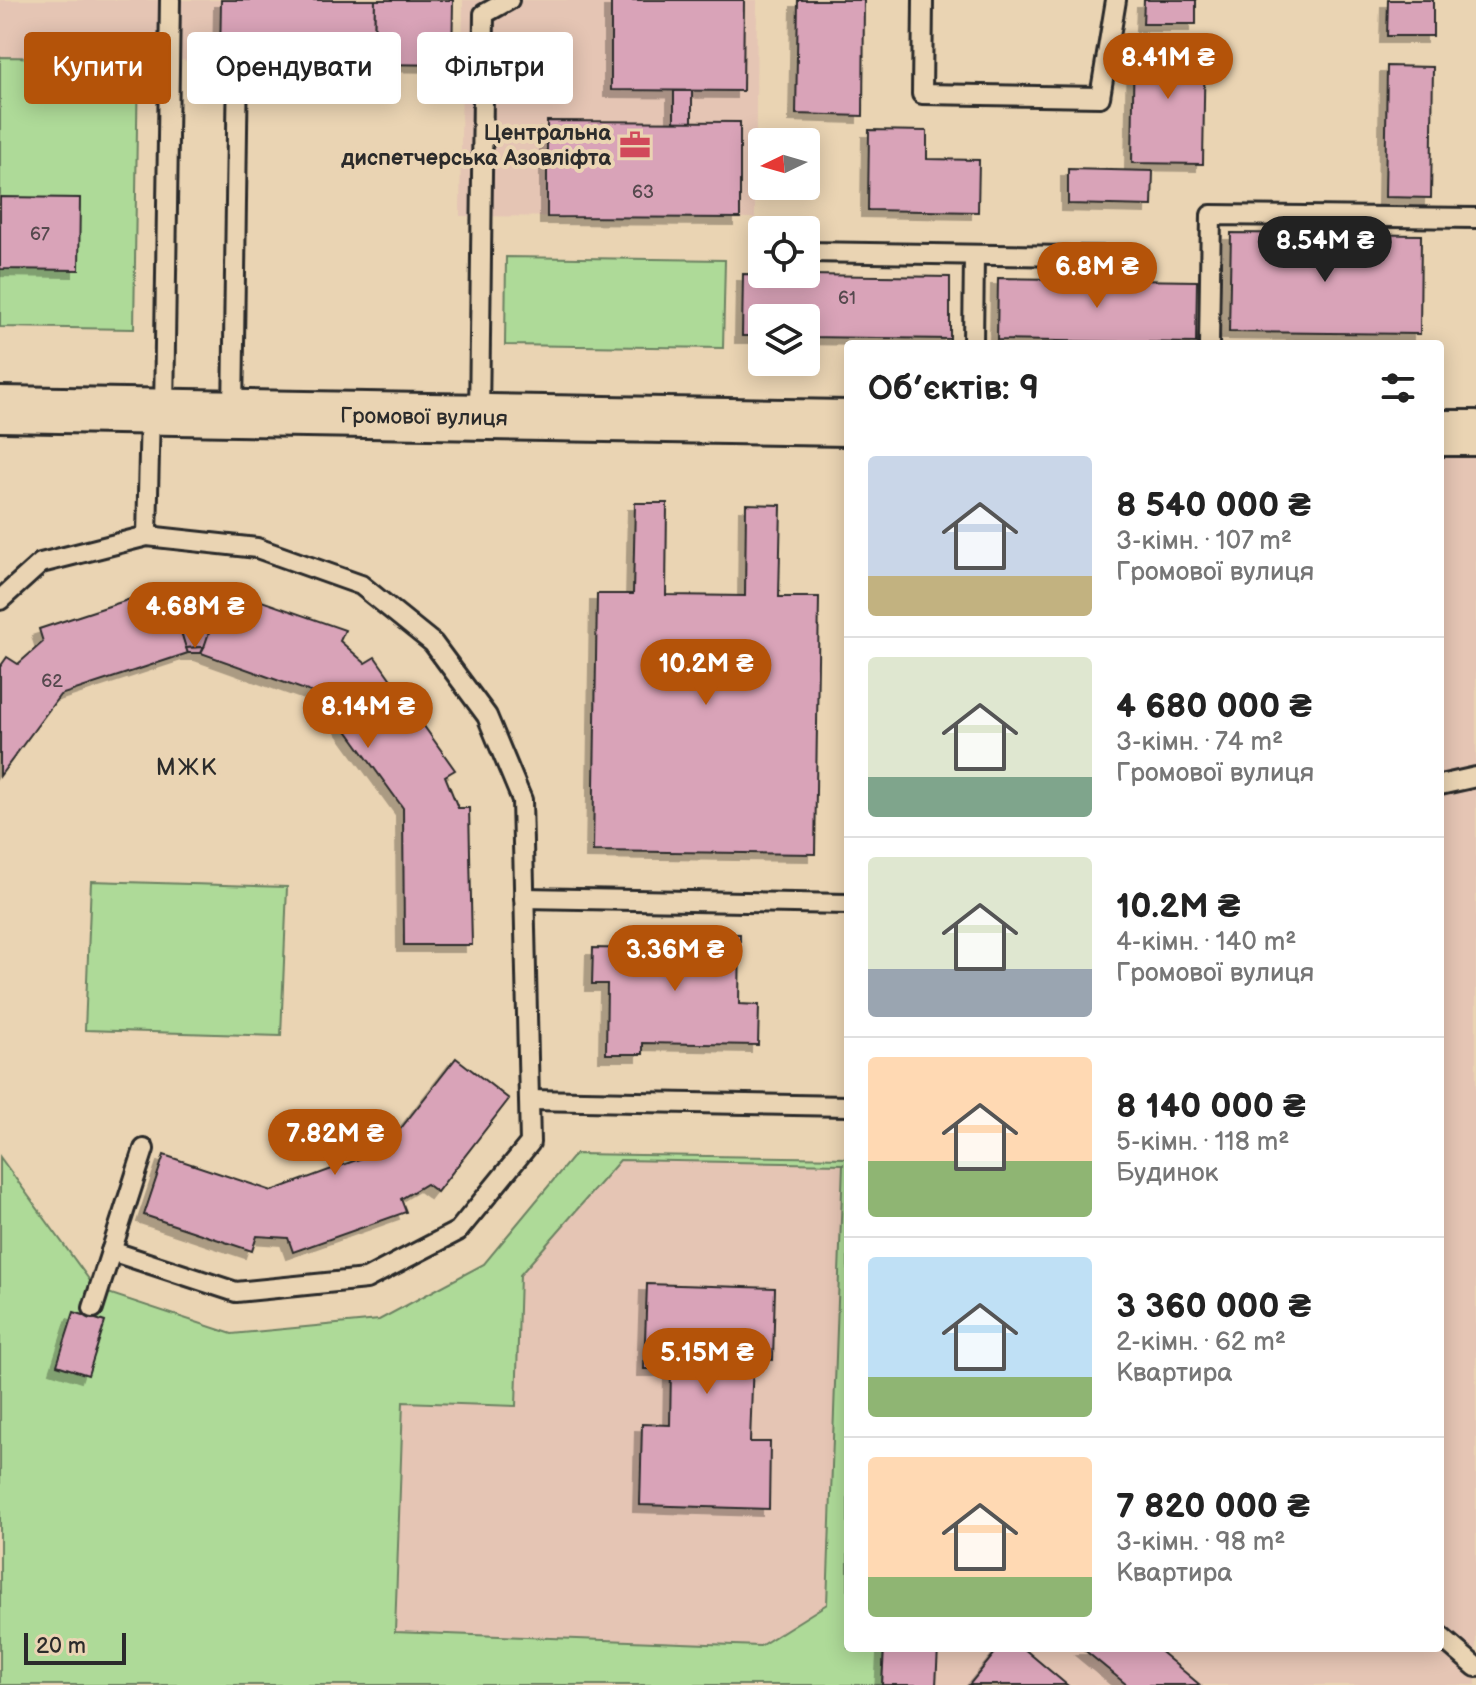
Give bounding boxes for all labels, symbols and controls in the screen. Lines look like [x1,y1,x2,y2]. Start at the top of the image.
chip: Купити [24,32,171,104]
chip: Орендувати [187,32,401,104]
chip: Фільтри [417,32,573,104]
pin: 8.41M ₴ [1094,33,1242,101]
text: 8.41M ₴ [1121,43,1215,74]
place label: Центральна диспетчерська Азовліфта [340,120,611,172]
office icon: Центральна диспетчерська Азовліфта [618,128,652,162]
north arrow [748,128,820,200]
map controls [748,128,820,376]
house number: 63 [632,182,654,203]
button: locate [748,216,820,288]
pin: 8.54M ₴ [1251,216,1399,284]
house number: 67 [30,224,50,245]
text: 8.54M ₴ [1276,226,1374,257]
pin: 6.8M ₴ [1032,242,1162,310]
text: 6.8M ₴ [1055,252,1139,283]
house number: 61 [838,288,856,309]
button: layers [748,304,820,376]
icon: filters [1376,366,1420,410]
text: Об’єктів: 9 [868,368,1039,409]
street label: Громової вулиця [340,403,508,432]
text: 8 540 000 ₴ [1116,485,1311,526]
icon: home [932,488,1028,584]
text: 3-кімн. · 107 m² [1116,526,1292,557]
text: Громової вулиця [1116,557,1314,588]
pin: 4.68M ₴ [121,582,269,650]
text: 4.68M ₴ [145,592,245,623]
pin: 10.2M ₴ [632,639,780,707]
text: 10.2M ₴ [658,649,754,680]
house number: 62 [41,671,63,692]
pin: 8.14M ₴ [294,682,442,750]
text: 4 680 000 ₴ [1116,686,1312,727]
icon: home [932,689,1028,785]
text: 8.14M ₴ [321,692,415,723]
text: 3-кімн. · 74 m² [1116,727,1283,758]
district label: МЖК [156,753,218,782]
text: Громової вулиця [1116,758,1314,789]
text: 10.2M ₴ [1116,886,1241,927]
icon: home [932,889,1028,985]
pin: 3.36M ₴ [601,925,749,993]
text: 4-кімн. · 140 m² [1116,927,1296,958]
text: 3.36M ₴ [626,935,724,966]
text: Громової вулиця [1116,958,1314,989]
text: 8 140 000 ₴ [1116,1086,1306,1127]
icon: home [932,1089,1028,1185]
pin: 7.82M ₴ [261,1109,409,1177]
text: 7.82M ₴ [286,1119,384,1150]
text: 5-кімн. · 118 m² [1116,1127,1290,1158]
text: Будинок [1116,1158,1218,1189]
text: 3 360 000 ₴ [1116,1286,1311,1327]
icon: home [932,1289,1028,1385]
text: 2-кімн. · 62 m² [1116,1327,1286,1358]
pin: 5.15M ₴ [633,1328,781,1396]
text: 5.15M ₴ [660,1338,754,1369]
text: Квартира [1116,1358,1233,1389]
text: 7 820 000 ₴ [1116,1486,1310,1527]
icon: home [932,1489,1028,1585]
text: 3-кімн. · 98 m² [1116,1527,1286,1558]
text: Квартира [1116,1558,1233,1589]
scale bar [24,1629,126,1665]
text: 20 m [36,1633,86,1660]

